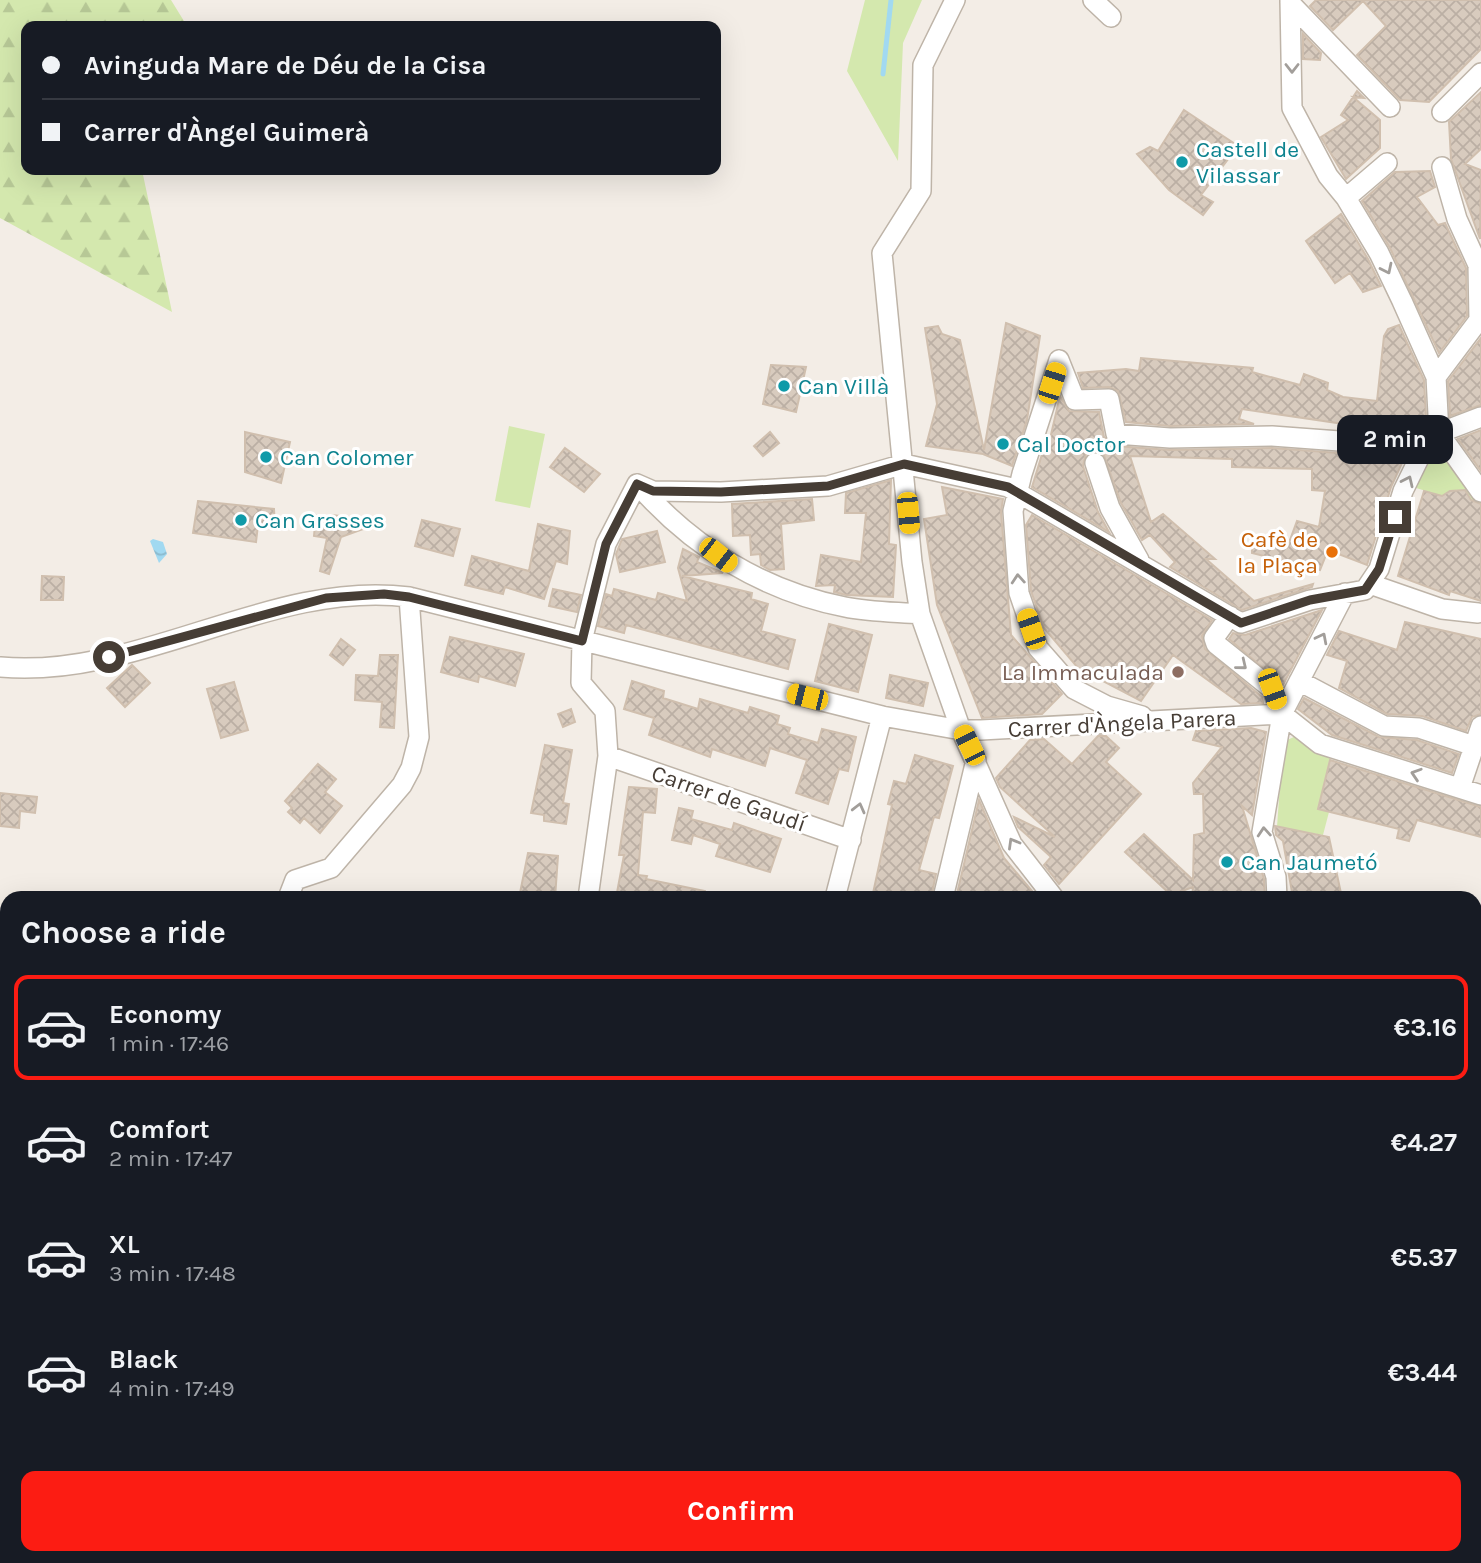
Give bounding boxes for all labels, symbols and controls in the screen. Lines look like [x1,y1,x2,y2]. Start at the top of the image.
text: Avinguda Mare de Déu de la Cisa [84,50,486,81]
one-way arrow [1284,63,1300,74]
text: Carrer d'Àngel Guimerà [84,117,369,148]
place label: Castell de Vilassar [1196,136,1299,189]
marker: Castell de Vilassar [1174,154,1190,170]
one-way arrow [1378,262,1392,274]
car [1036,360,1069,406]
place label: Can Villà [798,373,889,400]
marker: Can Villà [776,378,792,394]
callout: 2 min [1337,416,1453,464]
text: 2 min [1363,426,1427,453]
place label: Cal Doctor [1017,431,1125,458]
marker: Cal Doctor [995,436,1011,452]
place label: Can Colomer [280,444,414,471]
marker: Can Colomer [258,449,274,465]
one-way arrow [1400,476,1414,488]
car [896,491,921,535]
route end [1379,501,1411,533]
place label: Can Grasses [255,507,385,534]
marker: Can Grasses [233,512,249,528]
place label: Cafè de la Plaça [1237,526,1318,579]
car [695,534,742,576]
marker: Cafè de la Plaça [1324,544,1340,560]
one-way arrow [1011,573,1026,584]
car [1015,606,1048,652]
one-way arrow [1314,632,1327,645]
route start [93,641,125,673]
one-way arrow [1234,656,1246,669]
place label: La Immaculada [1002,659,1164,686]
marker: La Immaculada [1170,664,1186,680]
car [1255,666,1290,712]
car [785,682,830,712]
street label: Carrer d'Àngela Parera [1007,704,1237,743]
car [951,722,988,768]
street label: Carrer de Gaudí [648,759,810,838]
one-way arrow [1410,768,1423,782]
one-way arrow [851,802,865,814]
one-way arrow [1257,826,1272,837]
one-way arrow [1009,837,1022,850]
place label: Can Jaumetó [1241,849,1378,876]
marker: Can Jaumetó [1219,854,1235,870]
text: Choose a ride [21,914,226,951]
icon: car [25,996,88,1059]
text: Economy [109,999,221,1030]
text: €3.16 [1394,1012,1457,1043]
text: 1 min · 17:46 [109,1030,229,1057]
icon: car [25,1111,88,1174]
text: Comfort [109,1114,210,1145]
text: €4.27 [1391,1127,1457,1158]
text: 2 min · 17:47 [109,1145,232,1172]
icon: car [25,1226,88,1289]
text: XL [109,1229,140,1260]
text: €5.37 [1391,1242,1457,1273]
text: 3 min · 17:48 [109,1260,236,1287]
icon: car [25,1341,88,1404]
text: Black [109,1344,178,1375]
text: €3.44 [1388,1357,1457,1388]
text: 4 min · 17:49 [109,1375,234,1402]
button: Confirm [21,1471,1461,1551]

